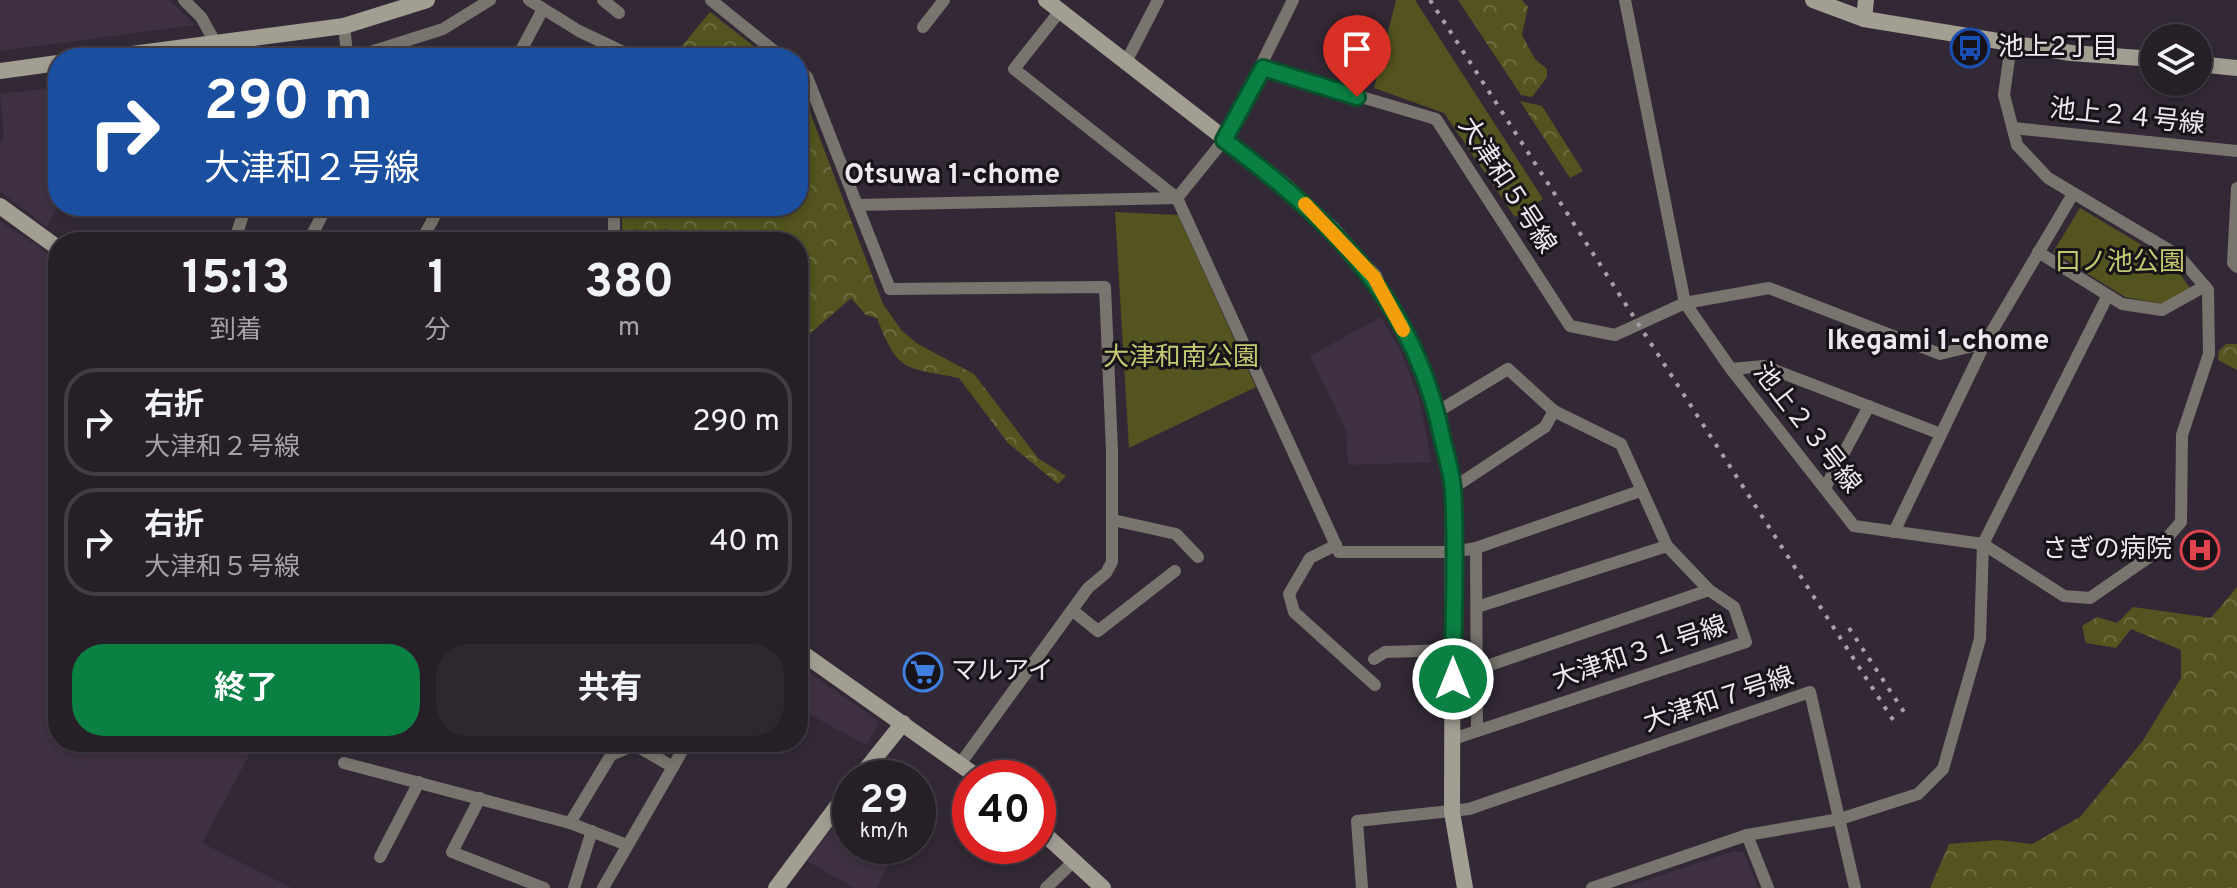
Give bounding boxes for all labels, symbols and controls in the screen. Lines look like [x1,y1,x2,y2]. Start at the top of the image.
pin [1323,15,1391,97]
map controls [2140,24,2212,96]
button: layers [2140,24,2212,96]
icon: arrive [1335,27,1379,71]
bus stop icon: 池上2丁目 [1949,27,1991,69]
place label: 池上2丁目 [1998,32,2118,65]
text: 290 m [204,69,373,139]
icon: right [72,80,176,184]
street label: 池上２４号線 [2048,93,2206,143]
street label: 大津和５号線 [1450,112,1562,260]
text: 大津和２号線 [204,148,420,194]
district label: Otsuwa 1-chome [844,158,1060,194]
park label: 口ノ池公園 [2055,247,2185,280]
text: 15:13 [182,250,290,310]
text: 1 [428,250,447,310]
text: 380 [584,254,674,314]
text: m [618,312,640,345]
text: 到着 [210,315,262,348]
text: 分 [424,315,450,348]
district label: Ikegami 1-chome [1827,324,2049,360]
park label: 大津和南公園 [1103,342,1259,375]
street label: 池上２３号線 [1745,357,1867,501]
text: 右折 [144,388,204,425]
icon: right [76,400,120,444]
text: 290 m [692,404,780,441]
text: 大津和２号線 [144,432,300,465]
text: 右折 [144,508,204,545]
icon: right [76,520,120,564]
text: 40 m [710,524,780,561]
hospital icon: さぎの病院 [2179,529,2221,571]
place label: さぎの病院 [2042,534,2172,567]
text: 大津和５号線 [144,552,300,585]
street label: 大津和３１号線 [1548,610,1732,698]
position arrow [1411,637,1495,721]
button: 終了 [72,644,420,736]
button: 共有 [436,644,784,736]
supermarket icon: マルアイ [902,651,944,693]
place label: マルアイ [951,656,1054,689]
street label: 大津和７号線 [1640,661,1798,741]
speed limit sign: 40 [952,760,1056,864]
text: 29 [859,777,909,827]
text: km/h [860,819,908,845]

